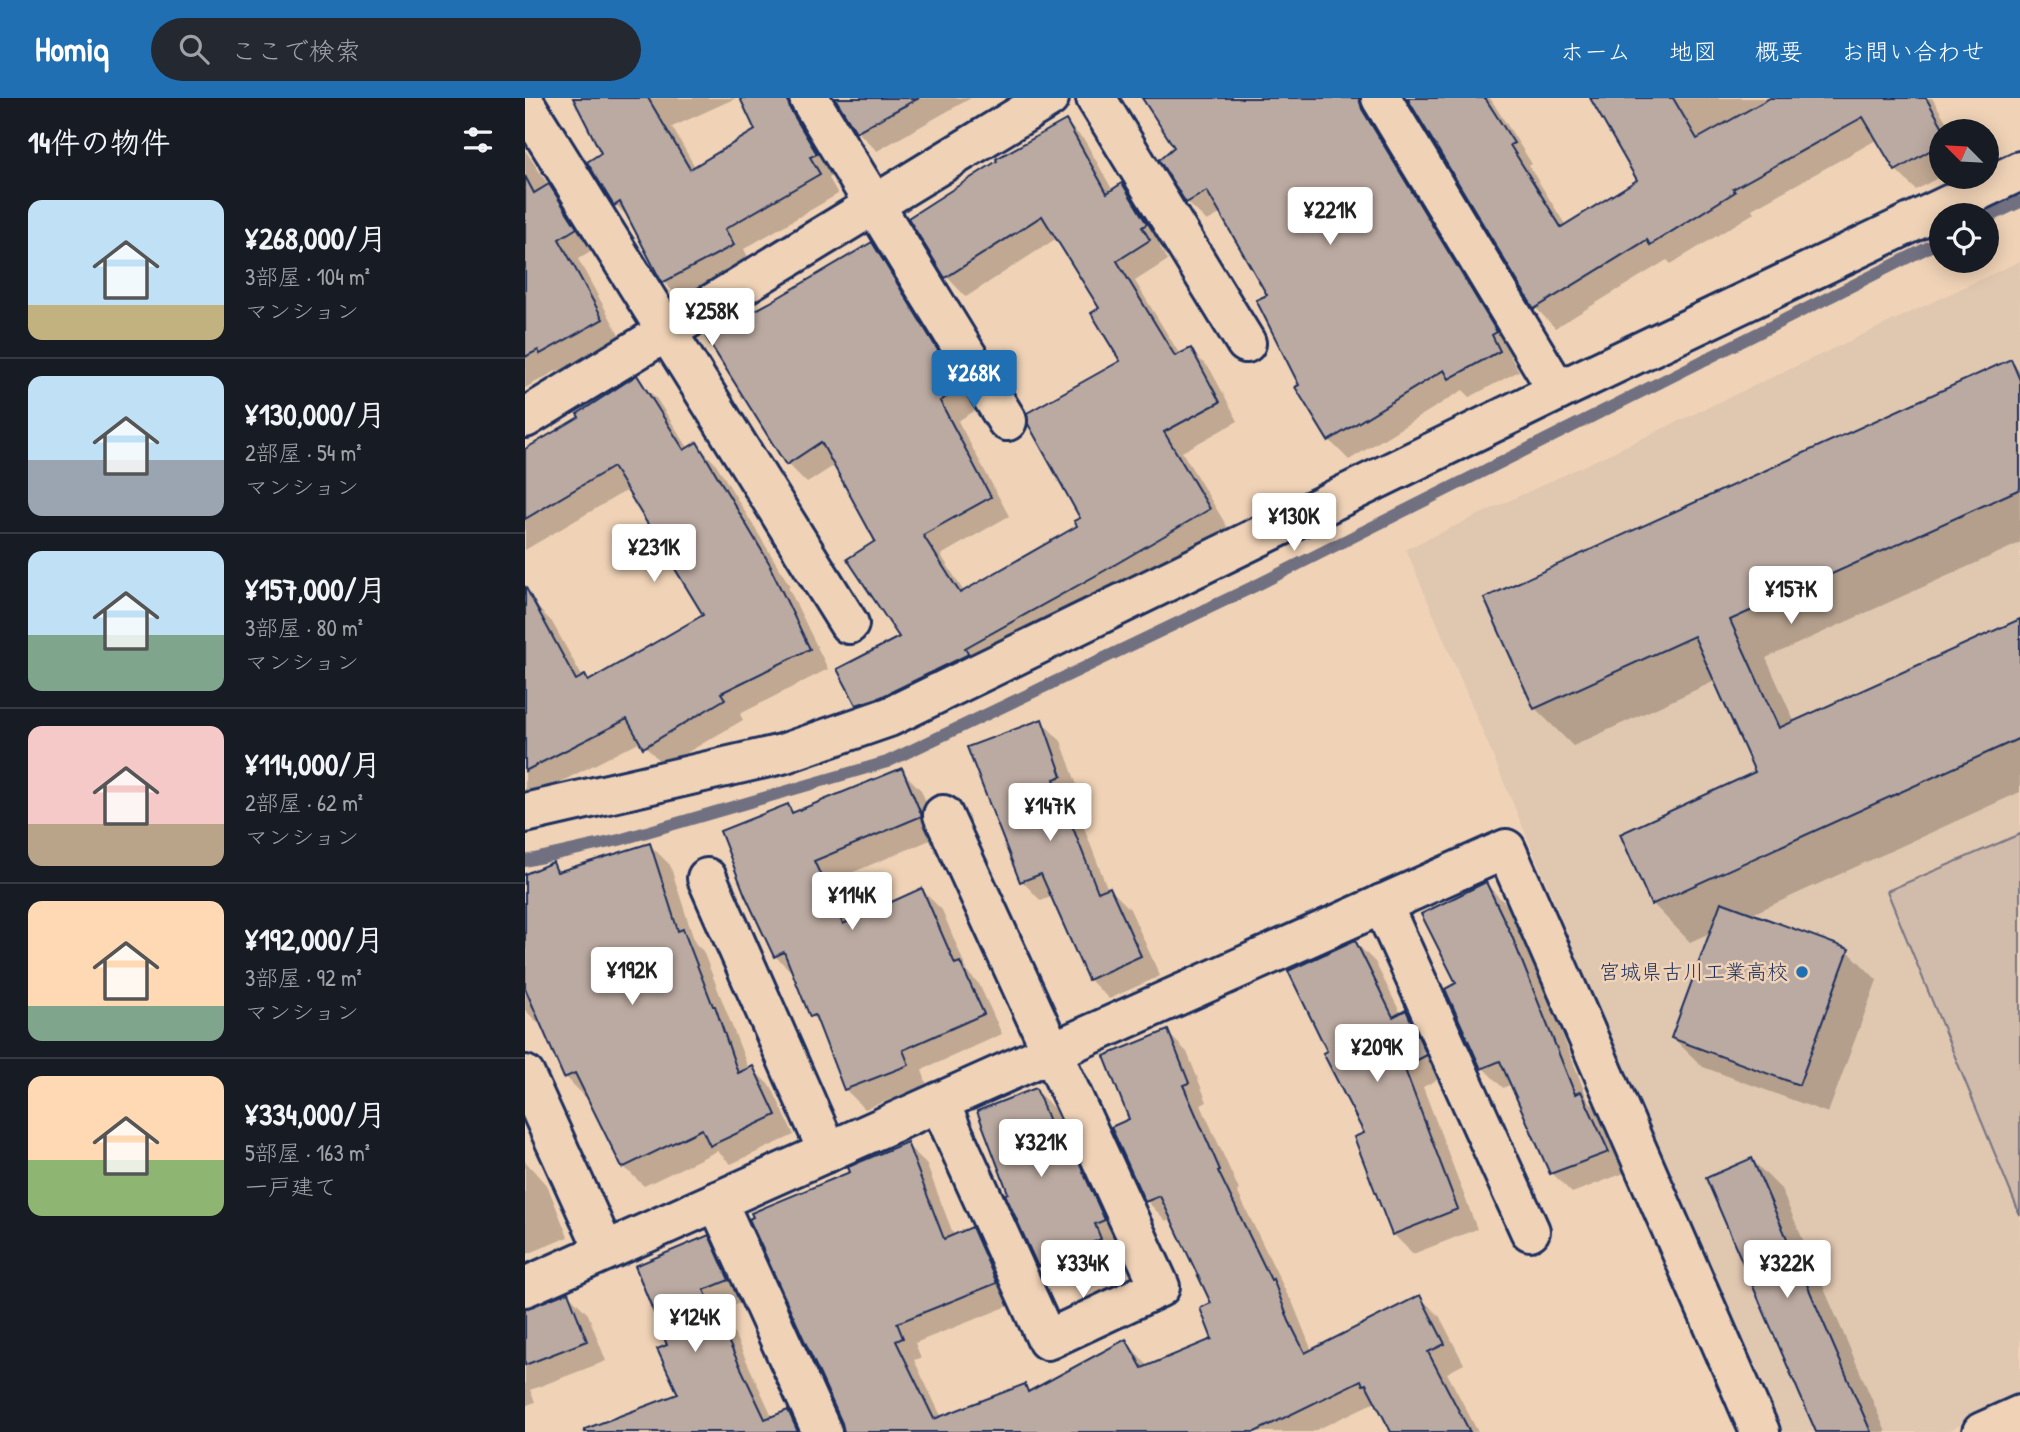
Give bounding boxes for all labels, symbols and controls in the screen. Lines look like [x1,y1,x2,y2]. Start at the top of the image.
search box [151,18,641,81]
text: Homiq [35,27,109,71]
icon: search [175,30,213,68]
text: ここで検索 [231,33,361,68]
text: ホーム [1560,35,1631,67]
text: 地図 [1669,35,1717,67]
text: 概要 [1755,35,1803,67]
text: お問い合わせ [1841,35,1985,67]
north arrow [1929,119,1999,189]
map controls [1929,119,1999,273]
icon: filters [459,121,497,159]
text: 14件の物件 [28,122,170,162]
pin: ¥221K [1281,188,1379,247]
text: ¥221K [1304,194,1356,225]
button: locate [1929,203,1999,273]
text: ¥268,000/月 [245,218,387,258]
icon: home [84,228,168,312]
text: 3部屋 · 104 m² [245,261,370,292]
pin: ¥258K [663,288,761,348]
text: マンション [245,295,359,326]
text: ¥258K [685,295,739,326]
pin: ¥268K [925,350,1023,410]
text: ¥268K [948,357,1000,388]
text: ¥130,000/月 [245,394,386,434]
icon: home [84,404,168,488]
text: 2部屋 · 54 m² [245,437,362,468]
text: マンション [245,471,359,502]
pin: ¥130K [1245,494,1343,553]
text: ¥130K [1268,500,1320,531]
pin: ¥231K [605,524,703,584]
text: ¥231K [628,531,680,562]
pin: ¥157K [1742,566,1840,626]
text: ¥157,000/月 [245,569,386,609]
text: ¥157K [1765,573,1817,604]
icon: home [84,579,168,663]
text: 3部屋 · 80 m² [245,612,363,643]
text: マンション [245,646,359,677]
text: ¥114,000/月 [245,744,381,784]
icon: home [84,754,168,838]
pin: ¥147K [1001,784,1099,843]
text: 2部屋 · 62 m² [245,787,363,818]
text: ¥147K [1024,790,1076,821]
text: マンション [245,821,359,852]
pin: ¥114K [803,872,901,932]
text: ¥114K [828,879,876,910]
text: ¥192,000/月 [245,919,384,959]
icon: home [84,929,168,1013]
pin: ¥192K [583,948,681,1007]
text: ¥192K [607,954,657,985]
place label: 宮城県古川工業高校 [1599,957,1788,986]
text: 3部屋 · 92 m² [245,962,362,993]
marker: 宮城県古川工業高校 [1794,964,1810,980]
text: マンション [245,996,359,1027]
pin: ¥209K [1328,1024,1426,1084]
text: ¥209K [1351,1031,1403,1062]
text: ¥334,000/月 [245,1094,386,1134]
icon: home [84,1104,168,1188]
pin: ¥321K [992,1119,1090,1179]
text: ¥321K [1015,1126,1067,1157]
text: 5部屋 · 163 m² [245,1137,370,1168]
text: 一戸建て [245,1171,337,1202]
pin: ¥334K [1034,1240,1132,1300]
pin: ¥322K [1738,1240,1836,1300]
text: ¥334K [1057,1247,1109,1278]
text: ¥322K [1760,1247,1814,1278]
pin: ¥124K [646,1294,744,1354]
text: ¥124K [670,1301,720,1332]

